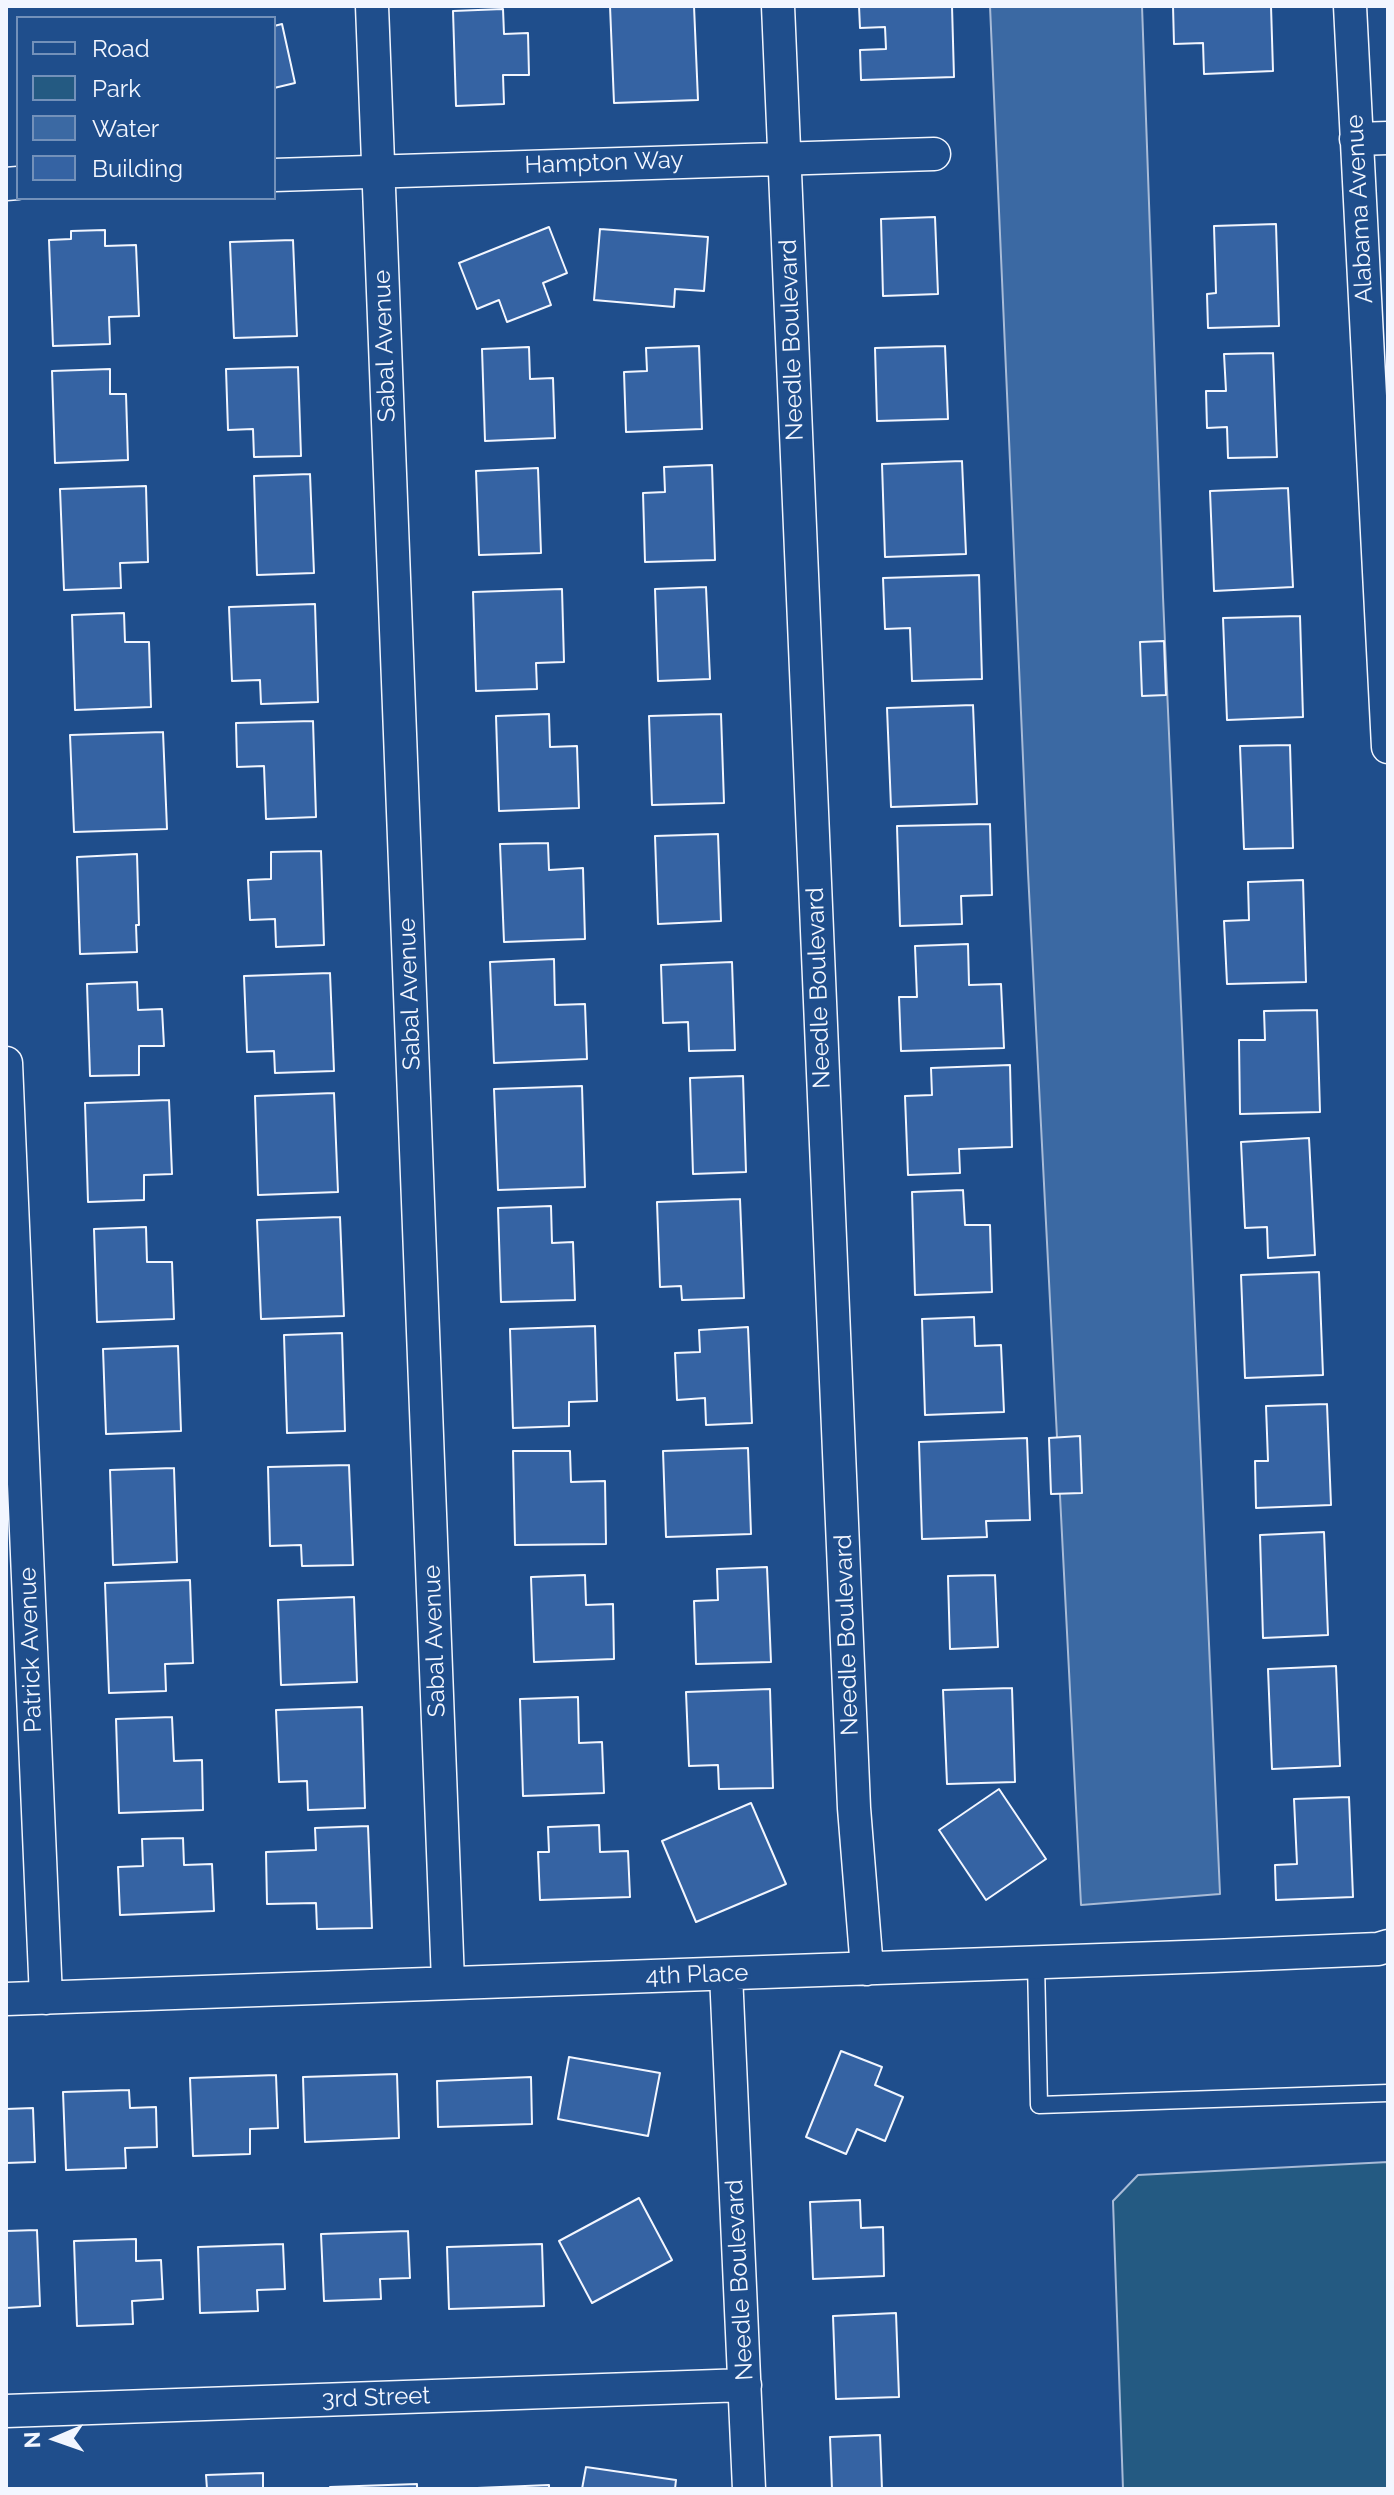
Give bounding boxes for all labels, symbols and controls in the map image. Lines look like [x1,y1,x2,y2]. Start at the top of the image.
legend [16,16,276,200]
text: Road [92,34,150,63]
text: Park [92,74,141,103]
text: Water [92,114,159,143]
street label: Alabama Avenue [1341,114,1379,304]
street label: Hampton Way [524,146,684,180]
text: Building [92,154,183,183]
street label: Needle Boulevard [774,239,810,441]
street label: Sabal Avenue [368,269,402,423]
street label: Needle Boulevard [801,887,837,1089]
street label: Sabal Avenue [393,917,427,1071]
street label: Needle Boulevard [829,1534,865,1736]
street label: Sabal Avenue [418,1564,452,1718]
street label: Patrick Avenue [14,1567,48,1733]
street label: 4th Place [645,1959,749,1991]
street label: Needle Boulevard [720,2179,760,2381]
street label: 3rd Street [321,2382,431,2414]
north arrow [16,2399,96,2479]
text: N [19,2431,45,2449]

